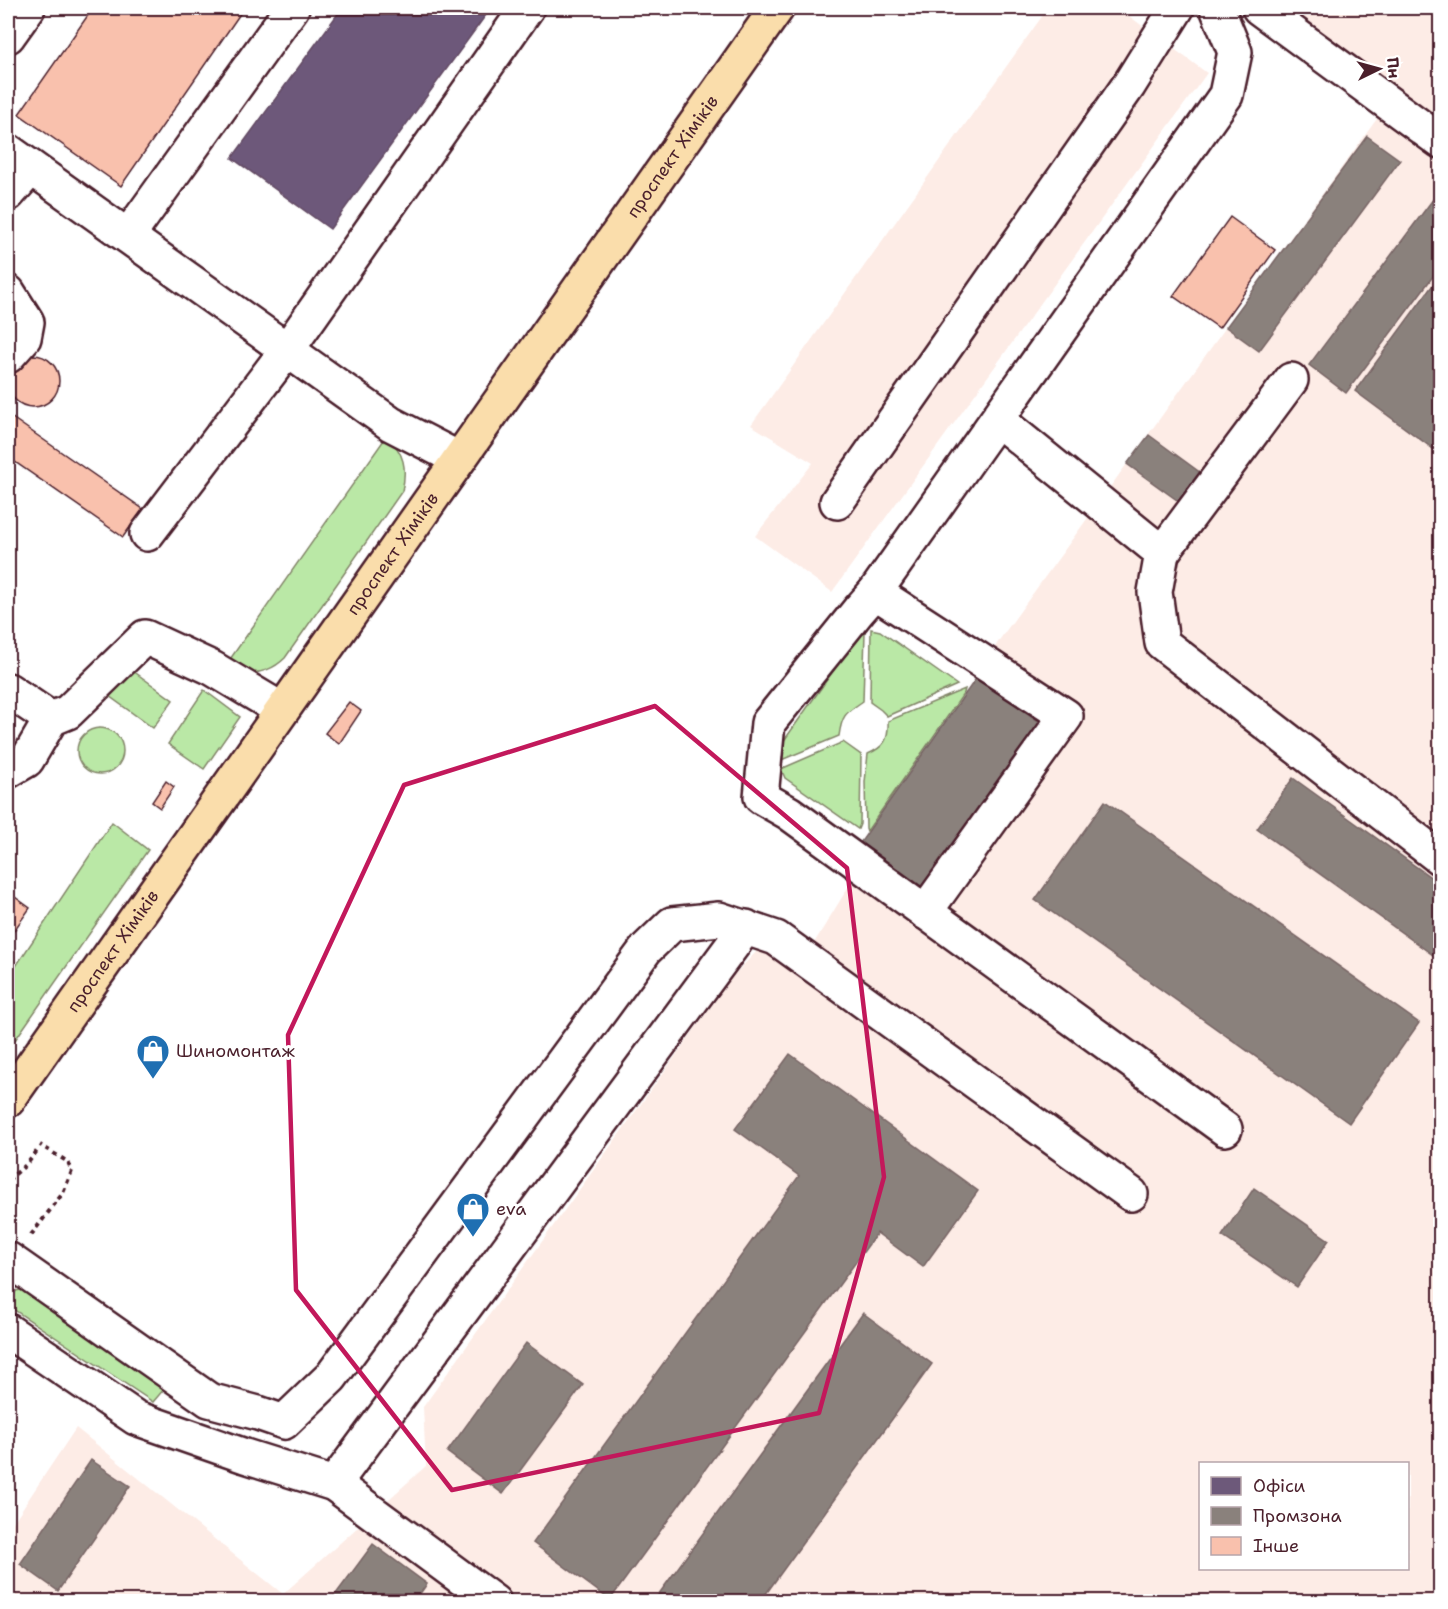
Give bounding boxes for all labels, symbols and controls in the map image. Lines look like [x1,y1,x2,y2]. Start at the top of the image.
north arrow [1349,39,1409,99]
text: Пн [1382,56,1405,79]
street label: проспект Хіміків [621,90,724,223]
street label: проспект Хіміків [341,488,444,620]
street label: проспект Хіміків [61,885,164,1017]
shop icon: Шиномонтаж [135,1033,171,1080]
place label: Шиномонтаж [176,1039,295,1063]
shop icon: eva [455,1191,491,1238]
place label: eva [496,1197,526,1221]
legend [1199,1462,1409,1570]
text: Офіси [1253,1474,1306,1498]
text: Промзона [1253,1504,1342,1528]
text: Інше [1253,1534,1299,1558]

